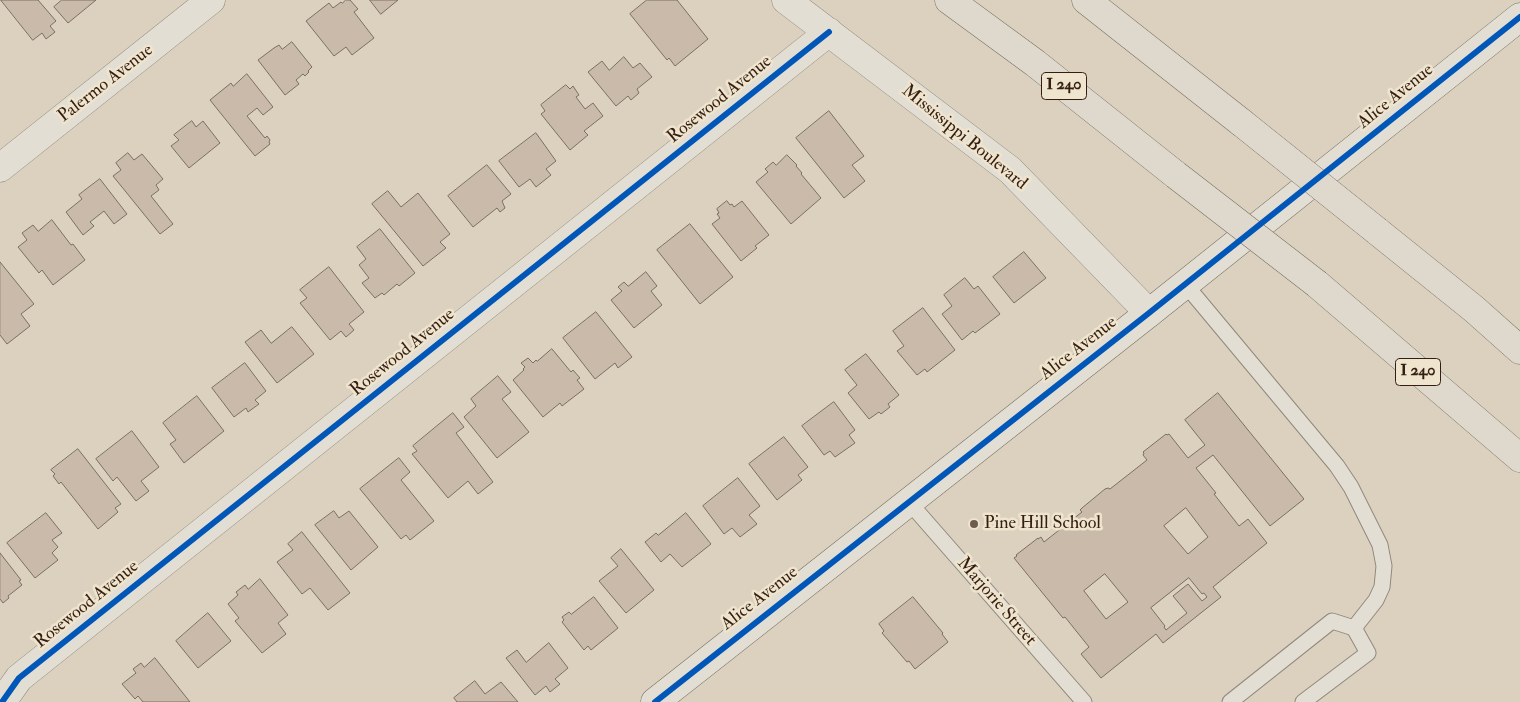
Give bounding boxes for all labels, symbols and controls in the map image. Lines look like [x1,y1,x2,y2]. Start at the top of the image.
street label: Palermo Avenue [54,40,158,128]
street label: Rosewood Avenue [663,51,777,149]
street label: Alice Avenue [1354,60,1438,134]
road number: I 240 [1042,72,1086,100]
street label: Mississippi Boulevard [897,81,1031,195]
street label: Rosewood Avenue [346,304,460,402]
street label: Alice Avenue [1036,312,1122,386]
road number: I 240 [1396,358,1440,386]
place label: Pine Hill School [984,513,1101,535]
marker: Pine Hill School [968,518,980,530]
street label: Marjorie Street [952,553,1040,651]
street label: Rosewood Avenue [30,556,144,654]
street label: Alice Avenue [717,562,803,636]

